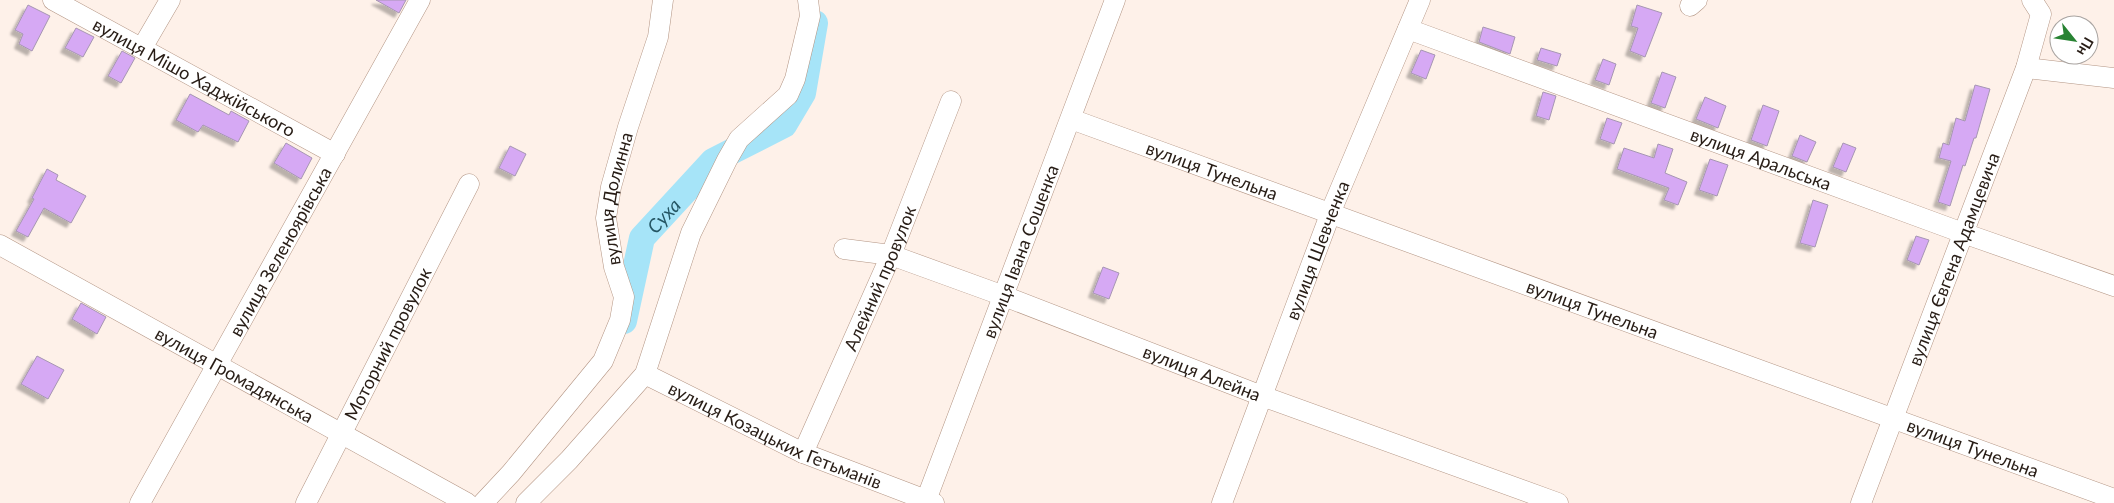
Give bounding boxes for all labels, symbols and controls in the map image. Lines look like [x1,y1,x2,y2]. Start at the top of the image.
street label: вулиця Мішо Хаджійського [89,13,299,141]
north arrow [2049,15,2099,65]
text: Пн [2074,35,2098,59]
street label: вулиця Аральська [1688,123,1834,195]
street label: вулиця Долинна [595,129,637,267]
street label: вулиця Тунельна [1143,136,1281,204]
street label: вулиця Євгена Адамцевича [1903,149,2004,369]
street label: вулиця Івана Сошенка [977,162,1063,341]
street label: вулиця Зеленоярівська [224,163,336,340]
street label: вулиця Шевченка [1281,177,1354,323]
water label: Суха [641,193,685,237]
street label: Алейний провулок [839,202,920,354]
street label: Моторний провулок [339,263,436,424]
street label: вулиця Тунельна [1524,275,1661,343]
street label: вулиця Громадянська [152,322,318,427]
street label: вулиця Алейна [1140,340,1264,405]
street label: вулиця Козацьких Гетьманів [665,377,885,493]
street label: вулиця Тунельна [1904,414,2042,482]

